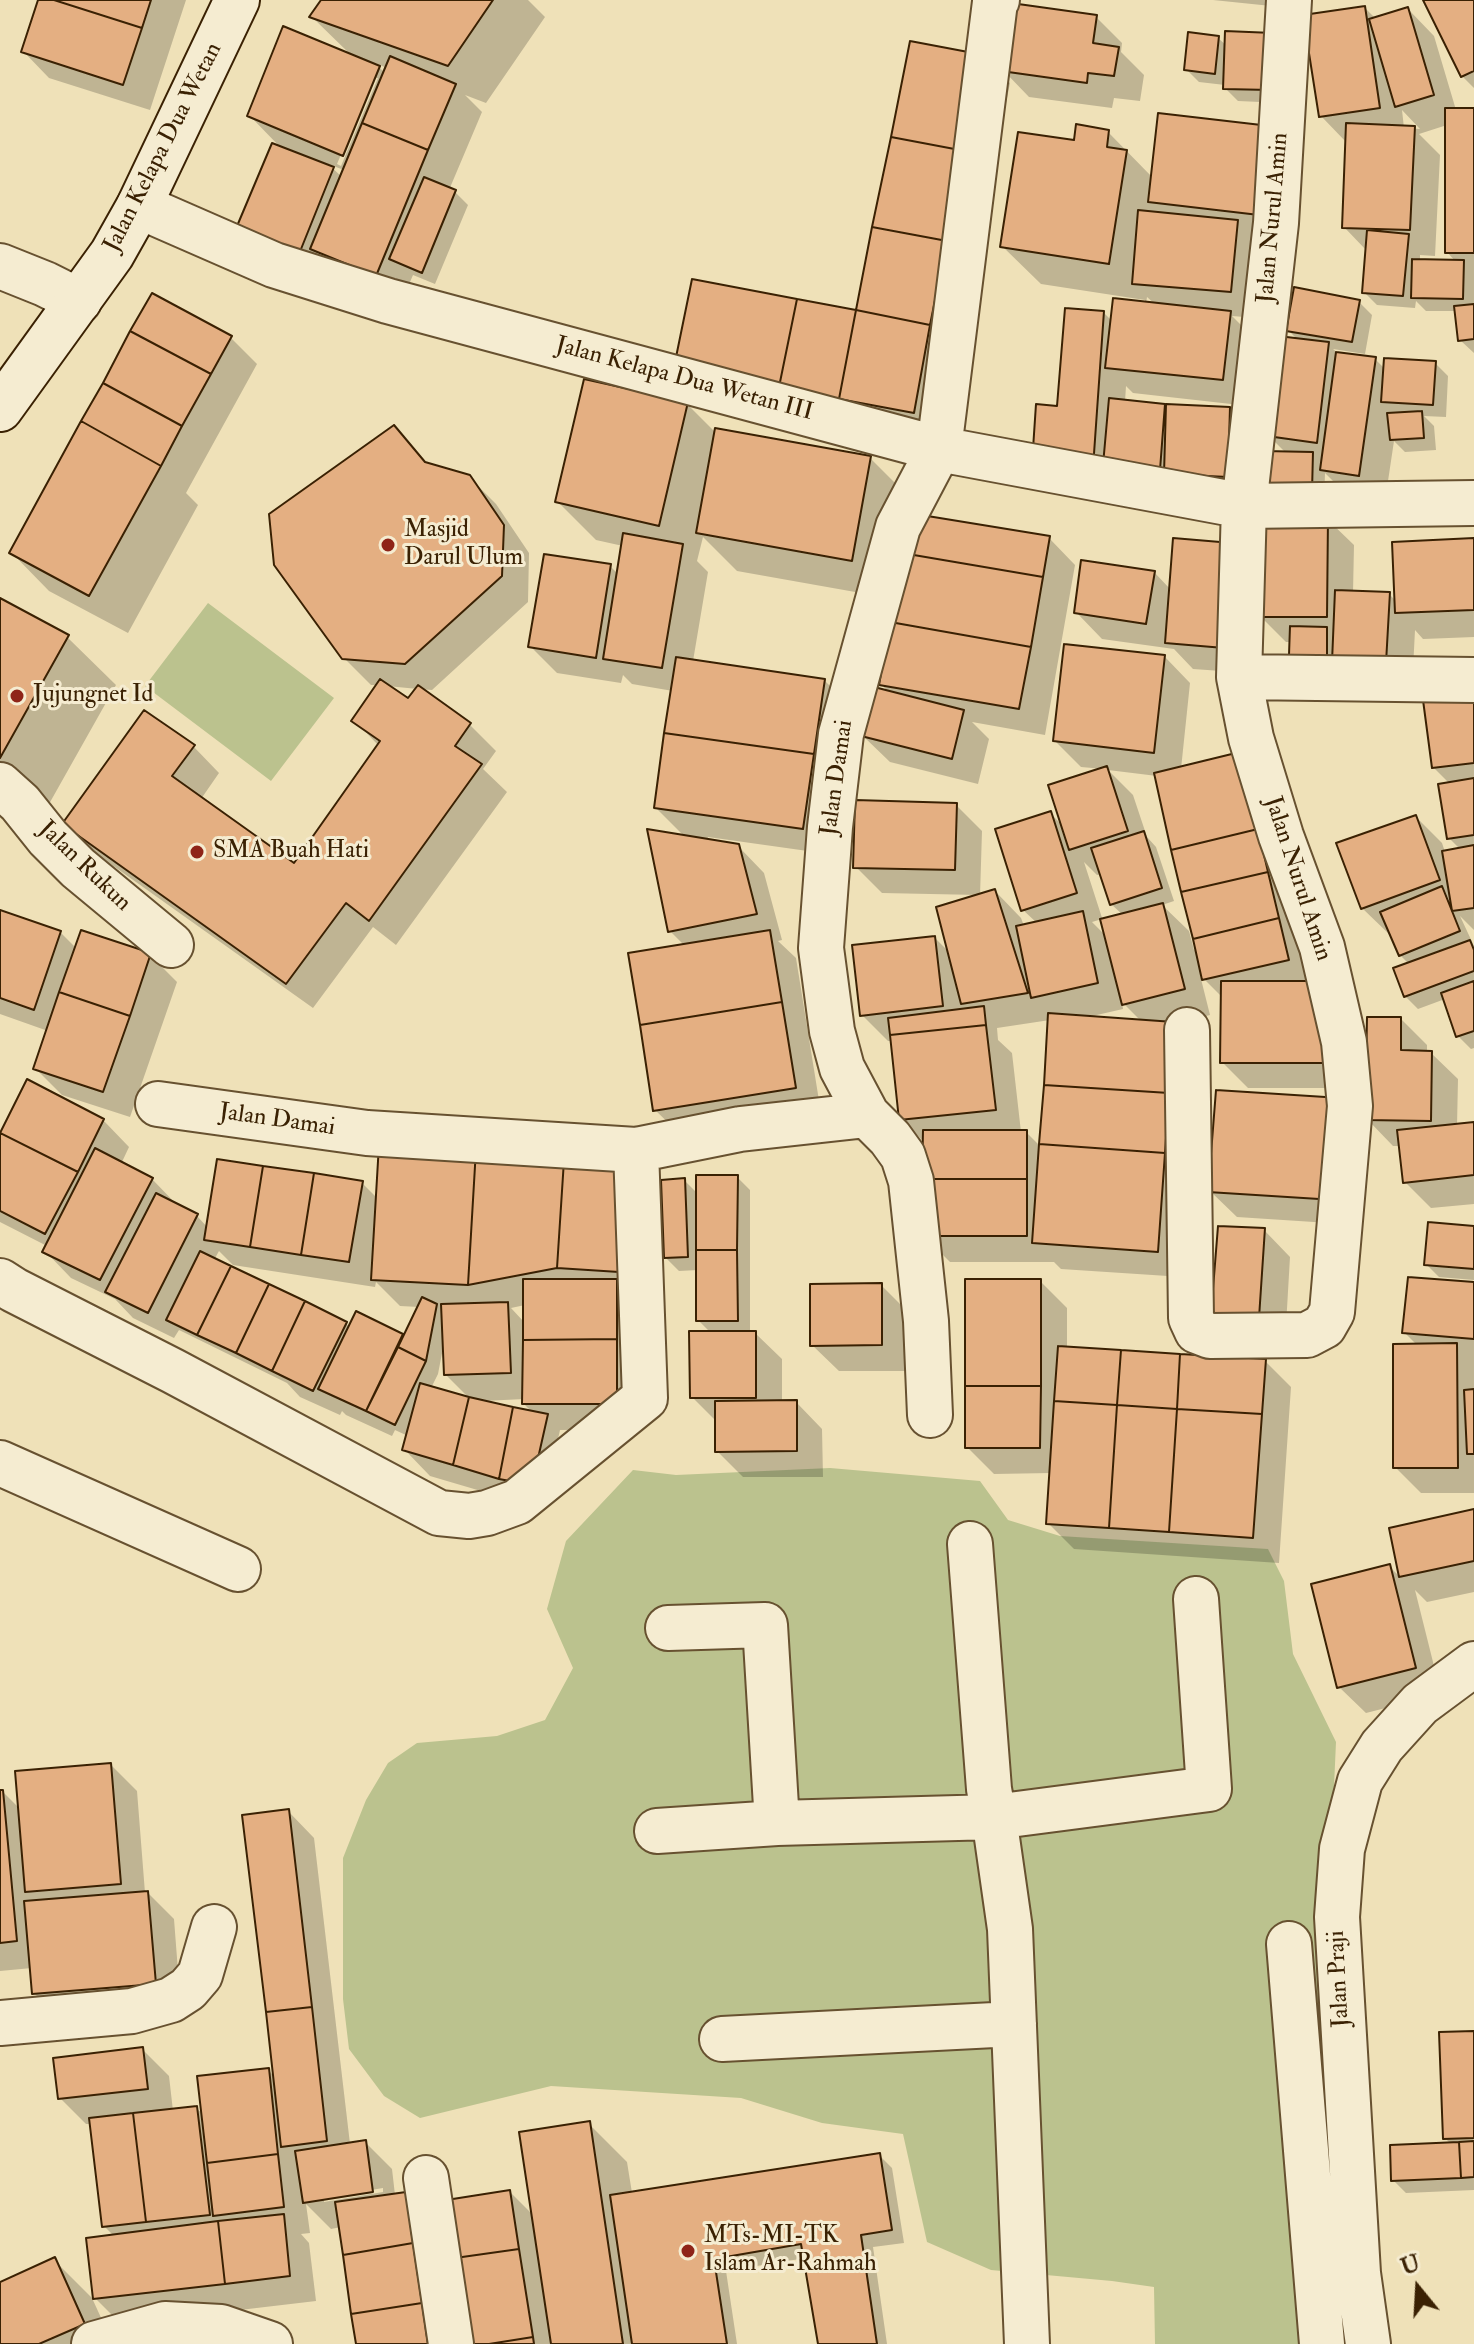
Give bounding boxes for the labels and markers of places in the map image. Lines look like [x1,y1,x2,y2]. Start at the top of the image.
place label: Masjid Darul Ulum [404,517,523,573]
marker: Masjid Darul Ulum [379,536,397,554]
place label: Jujungnet Id [33,682,153,710]
marker: Jujungnet Id [8,687,26,705]
place label: SMA Buah Hati [213,838,369,866]
marker: SMA Buah Hati [188,843,206,861]
place label: MTs-MI-TK Islam Ar-Rahmah [704,2223,877,2279]
marker: MTs-MI-TK Islam Ar-Rahmah [679,2242,697,2260]

